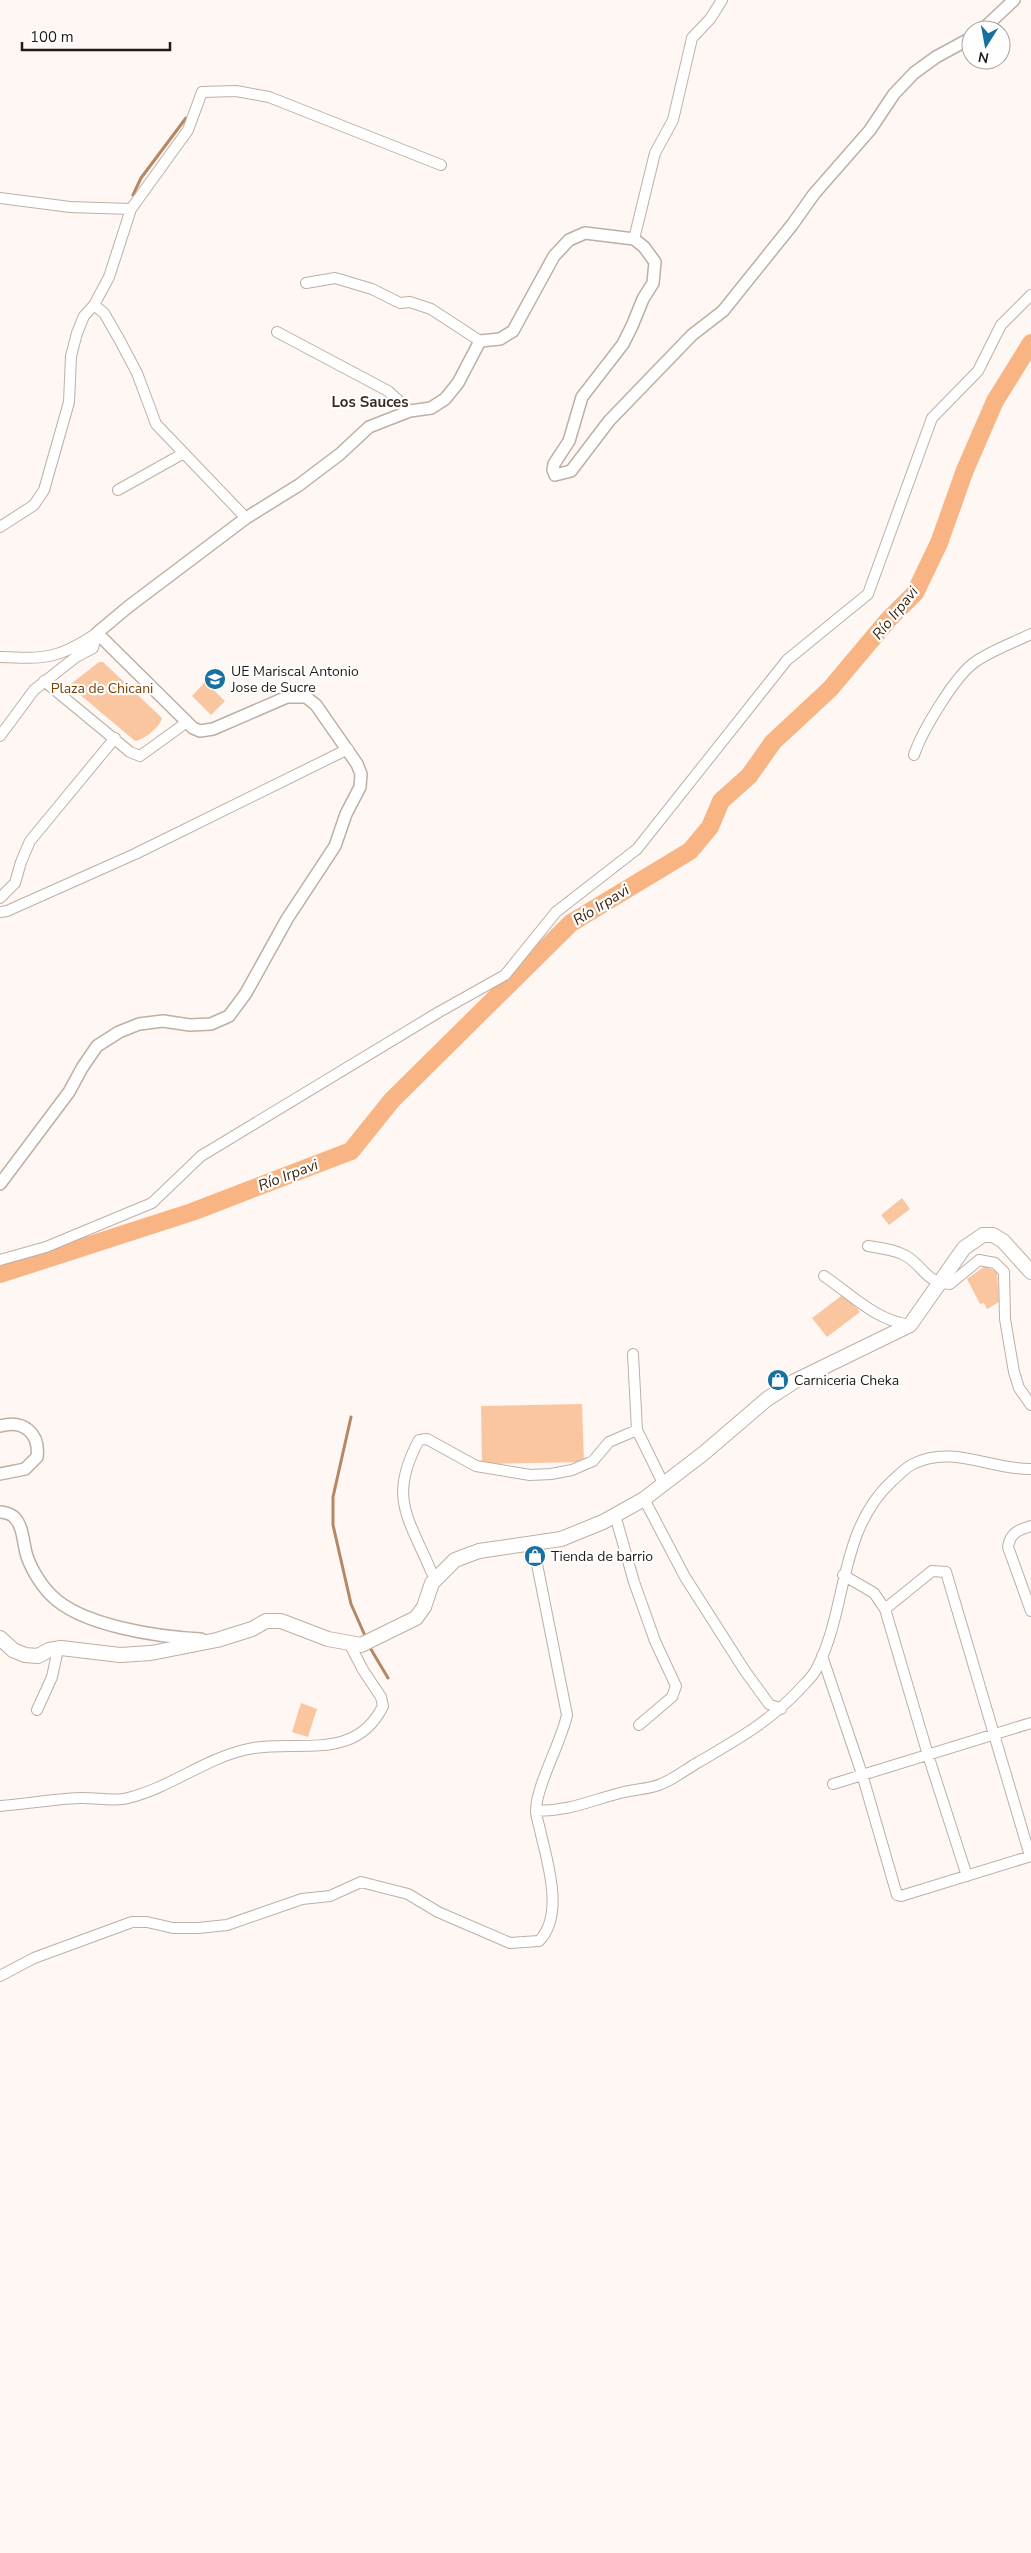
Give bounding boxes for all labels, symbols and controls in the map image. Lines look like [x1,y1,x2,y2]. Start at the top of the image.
scale bar [22,20,170,52]
north arrow [961,20,1011,70]
text: 100 m [30,27,74,47]
text: N [977,47,991,68]
district label: Los Sauces [331,392,409,412]
water label: Río Irpavi [867,582,923,644]
place label: UE Mariscal Antonio Jose de Sucre [230,662,359,697]
school or university icon: UE Mariscal Antonio Jose de Sucre [203,667,227,691]
park label: Plaza de Chicani [51,679,153,698]
water label: Río Irpavi [569,880,633,930]
water label: Río Irpavi [255,1154,321,1196]
shop icon: Carniceria Cheka [766,1368,790,1392]
place label: Carniceria Cheka [794,1371,899,1390]
shop icon: Tienda de barrio [523,1544,547,1568]
place label: Tienda de barrio [551,1547,653,1566]

